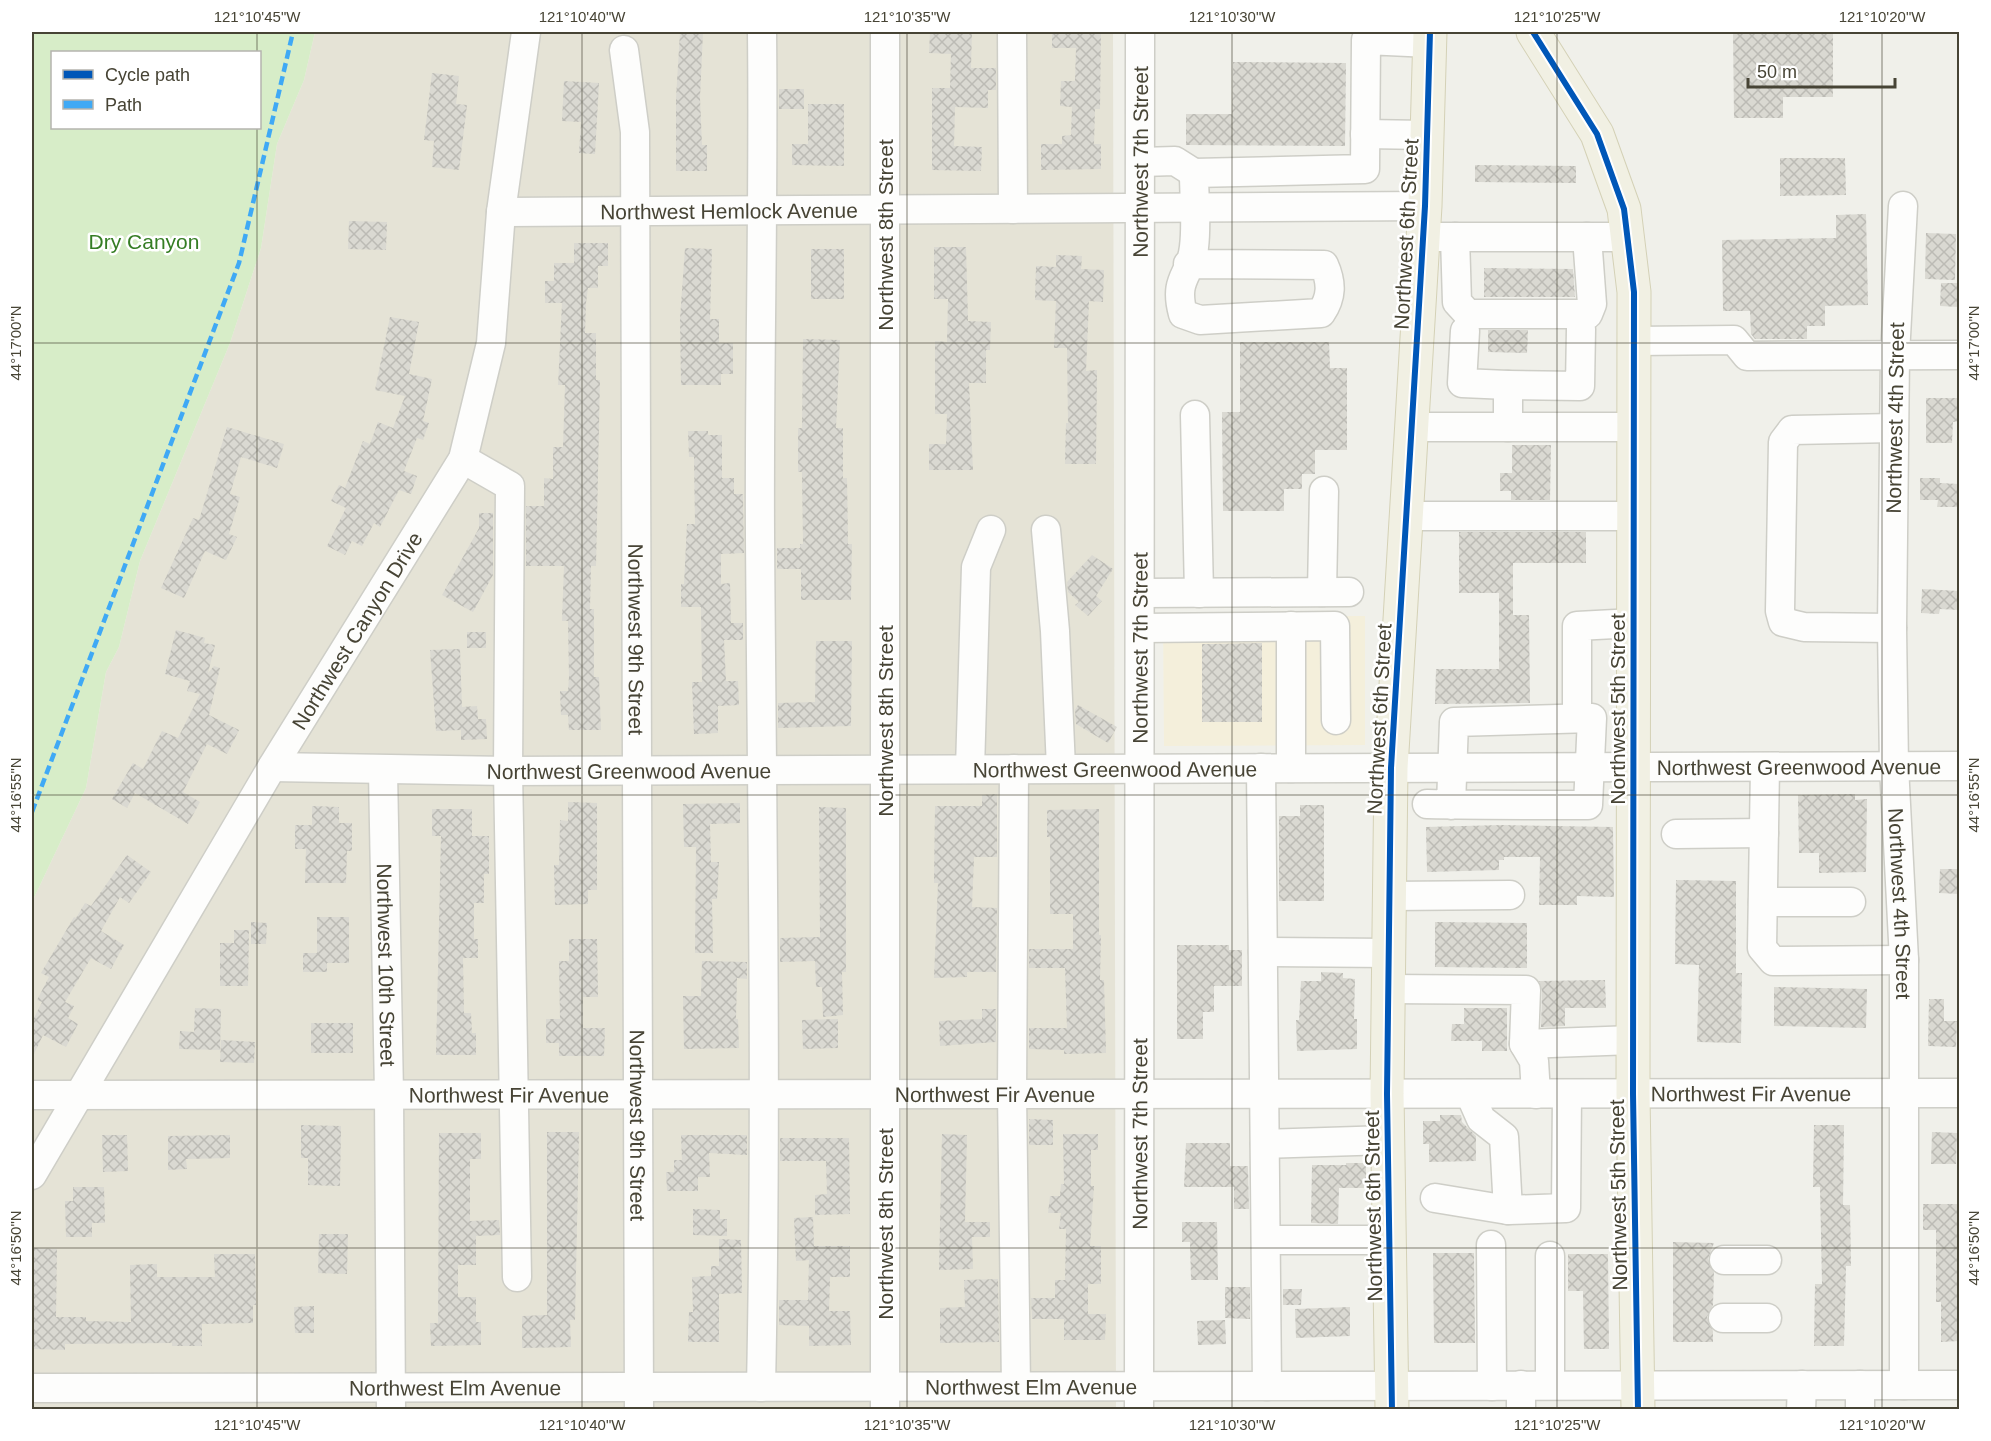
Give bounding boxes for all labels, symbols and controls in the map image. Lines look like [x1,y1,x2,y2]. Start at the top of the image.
text: 121°10'45"W [214,8,301,25]
text: 121°10'40"W [539,8,626,25]
text: 121°10'35"W [864,8,951,25]
text: 121°10'30"W [1189,8,1276,25]
text: 121°10'25"W [1514,8,1601,25]
text: 121°10'20"W [1839,8,1926,25]
legend [51,51,261,129]
scale bar [1748,51,1895,89]
text: 50 m [1757,62,1797,82]
text: Cycle path [105,65,190,85]
street label: Northwest 7th Street [1128,66,1151,258]
text: Path [105,95,142,115]
street label: Northwest 6th Street [1390,138,1423,330]
street label: Northwest 8th Street [874,139,897,331]
street label: Northwest Hemlock Avenue [600,198,858,223]
park label: Dry Canyon [89,230,199,253]
text: 44°17'00"N [7,305,24,381]
text: 44°17'00"N [1965,305,1982,381]
street label: Northwest 4th Street [1882,322,1908,514]
street label: Northwest Canyon Drive [287,528,426,733]
street label: Northwest 9th Street [625,543,648,735]
street label: Northwest 7th Street [1128,552,1151,744]
street label: Northwest 5th Street [1606,613,1629,805]
street label: Northwest 6th Street [1363,623,1396,815]
street label: Northwest 8th Street [874,625,897,817]
street label: Northwest Greenwood Avenue [1657,755,1941,779]
text: 44°16'55"N [7,757,24,833]
street label: Northwest Greenwood Avenue [973,757,1257,781]
text: 44°16'55"N [1965,757,1982,833]
street label: Northwest Greenwood Avenue [486,759,771,783]
street label: Northwest 4th Street [1885,807,1916,999]
street label: Northwest 10th Street [373,863,400,1067]
street label: Northwest 9th Street [626,1029,650,1221]
street label: Northwest 7th Street [1128,1038,1151,1230]
street label: Northwest Fir Avenue [895,1082,1095,1106]
street label: Northwest Fir Avenue [1651,1082,1851,1105]
street label: Northwest Fir Avenue [409,1083,609,1106]
street label: Northwest 5th Street [1605,1099,1631,1291]
street label: Northwest 6th Street [1360,1110,1386,1302]
street label: Northwest 8th Street [874,1128,897,1320]
text: 44°16'50"N [7,1210,24,1286]
text: 44°16'50"N [1965,1210,1982,1286]
street label: Northwest Elm Avenue [925,1375,1137,1398]
street label: Northwest Elm Avenue [349,1376,561,1399]
text: 121°10'45"W [214,1416,301,1433]
text: 121°10'40"W [539,1416,626,1433]
text: 121°10'35"W [864,1416,951,1433]
text: 121°10'30"W [1189,1416,1276,1433]
text: 121°10'25"W [1514,1416,1601,1433]
text: 121°10'20"W [1839,1416,1926,1433]

